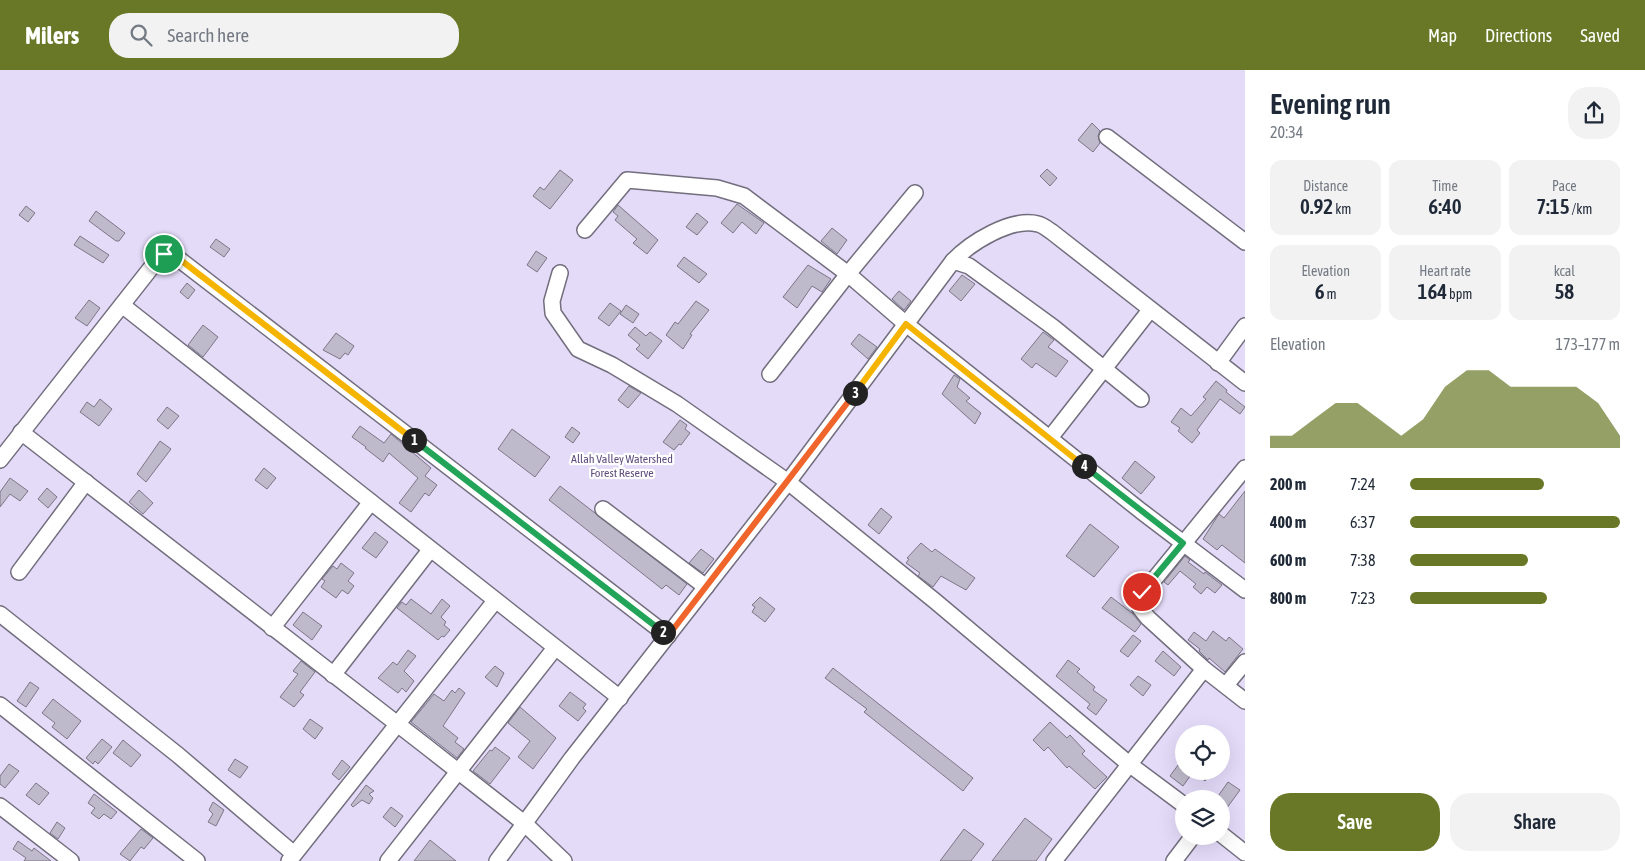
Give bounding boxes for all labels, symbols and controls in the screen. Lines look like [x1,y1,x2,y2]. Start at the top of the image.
search box [109,13,459,58]
icon: search [127,21,155,49]
text: Milers [25,22,79,49]
text: Search here [167,24,249,46]
text: Map [1428,25,1457,46]
text: Directions [1485,25,1552,46]
text: Saved [1580,25,1620,46]
button: share [1568,87,1620,139]
text: Evening run [1270,88,1391,120]
text: 20:34 [1270,123,1303,141]
text: Distance [1303,178,1348,194]
text: Time [1432,178,1458,194]
text: Pace [1552,178,1577,194]
text: 0.92 [1300,194,1333,218]
text: 6:40 [1428,194,1462,218]
text: 7:15 [1536,194,1570,218]
text: km [1333,201,1351,217]
text: /km [1570,201,1592,217]
pin [143,233,185,275]
icon: arrive [150,240,178,268]
text: Elevation [1301,263,1350,279]
text: Heart rate [1419,263,1471,279]
text: kcal [1554,263,1575,279]
text: 6 [1315,279,1325,303]
text: 164 [1418,279,1447,303]
text: 58 [1554,279,1574,303]
text: m [1325,286,1337,302]
text: bpm [1447,286,1472,302]
text: Elevation [1270,335,1325,353]
text: 173–177 m [1556,335,1620,353]
pin: 3 [842,380,868,406]
text: 3 [852,385,859,401]
pin: 1 [402,428,426,452]
text: 1 [411,432,418,448]
park label: Allah Valley Watershed Forest Reserve [571,452,673,480]
pin: 4 [1072,454,1096,478]
text: 4 [1081,458,1088,474]
text: 200 m [1270,475,1306,493]
text: 7:24 [1350,475,1375,493]
text: 400 m [1270,513,1306,531]
text: 6:37 [1350,513,1375,531]
text: 600 m [1270,551,1306,569]
text: 7:38 [1350,551,1375,569]
pin [1121,571,1163,613]
icon: check [1128,578,1156,606]
text: 800 m [1270,589,1306,607]
text: 7:23 [1350,589,1375,607]
pin: 2 [650,620,676,644]
text: 2 [660,624,667,640]
map controls [1175,725,1230,845]
button: locate [1175,725,1230,780]
button: layers [1175,790,1230,845]
button: Save [1270,793,1440,851]
button: Share [1450,793,1620,851]

